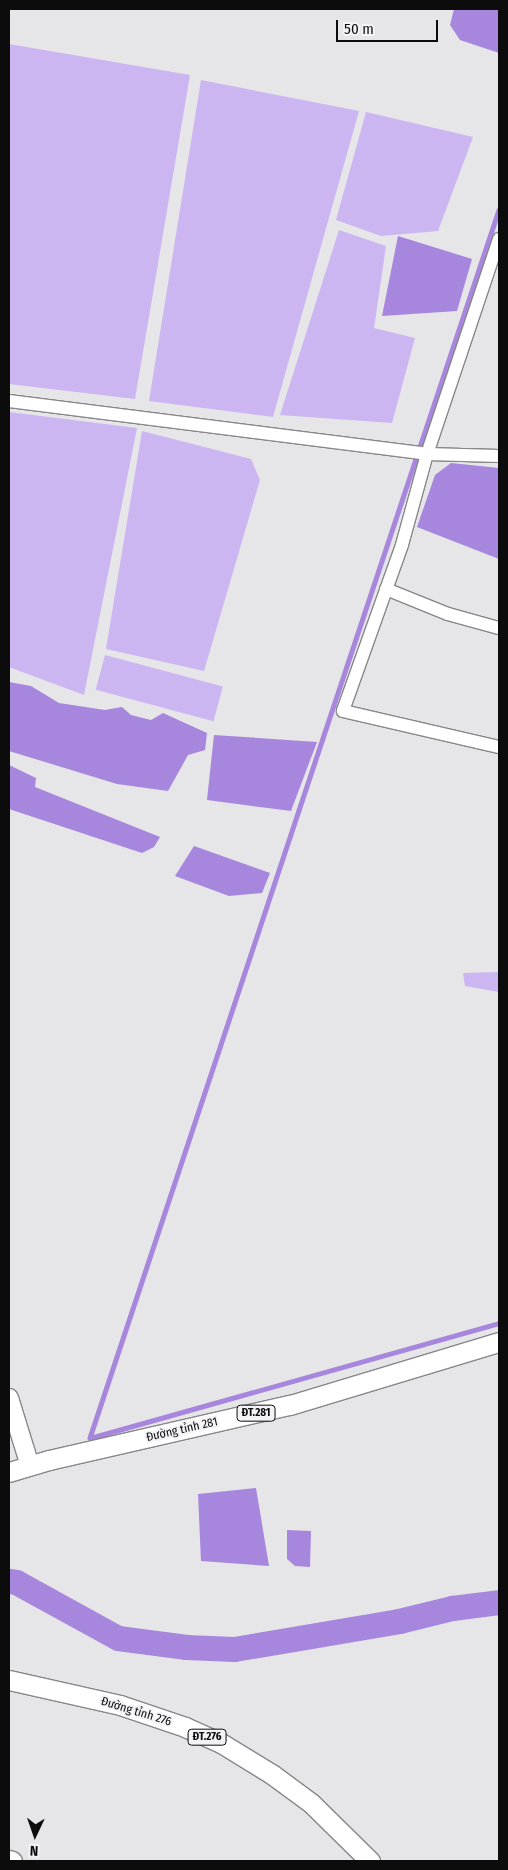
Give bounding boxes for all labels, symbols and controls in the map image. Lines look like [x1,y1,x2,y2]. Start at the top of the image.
scale bar [338,10,440,42]
text: 50 m [344,20,374,38]
road number: ĐT.281 [236,1405,276,1422]
street label: Đường tỉnh 281 [145,1415,219,1445]
street label: Đường tỉnh 276 [99,1694,173,1730]
road number: ĐT.276 [187,1728,227,1745]
north arrow [10,1810,60,1860]
text: N [30,1842,39,1859]

